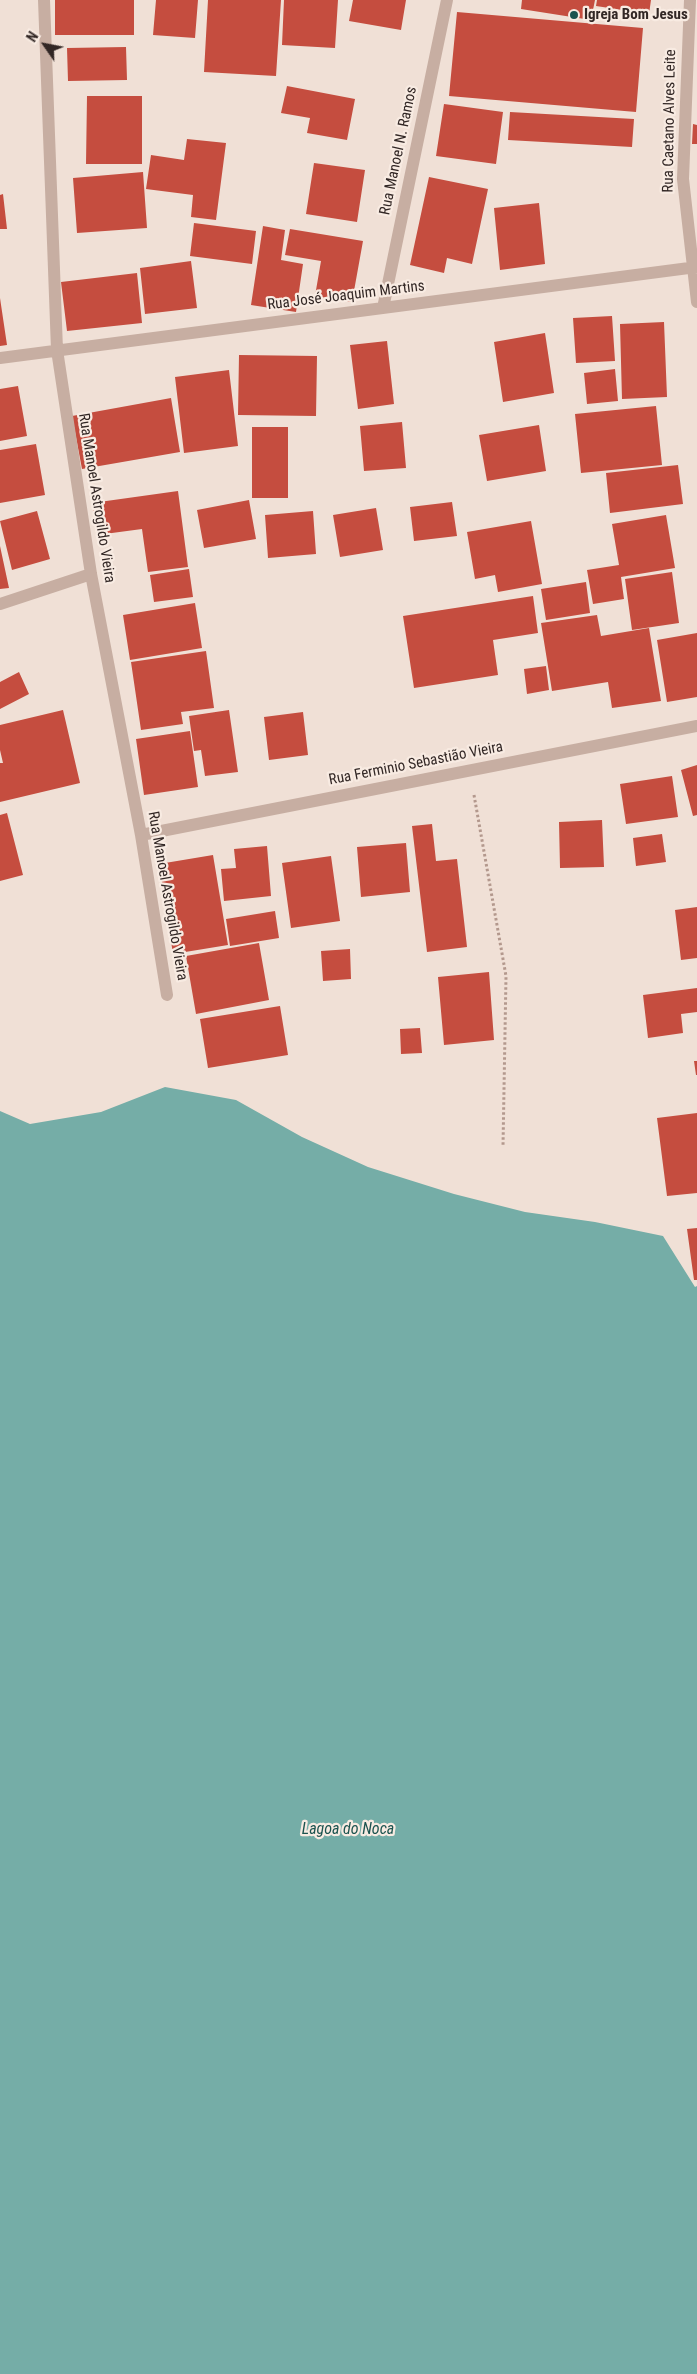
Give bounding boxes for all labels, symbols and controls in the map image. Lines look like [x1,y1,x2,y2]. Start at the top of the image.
place label: Igreja Bom Jesus [584,6,688,24]
marker: Igreja Bom Jesus [568,9,580,21]
north arrow [20,20,70,70]
text: N [23,29,41,45]
street label: Rua Caetano Alves Leite [660,49,680,193]
street label: Rua Manoel N. Ramos [377,85,421,217]
street label: Rua José Joaquim Martins [266,277,426,315]
street label: Rua Manoel Astrogildo Vieira [74,412,118,584]
street label: Rua Ferminio Sebastião Vieira [327,738,505,790]
street label: Rua Manoel Astrogildo Vieira [143,810,191,982]
water label: Lagoa do Noca [302,1820,394,1840]

